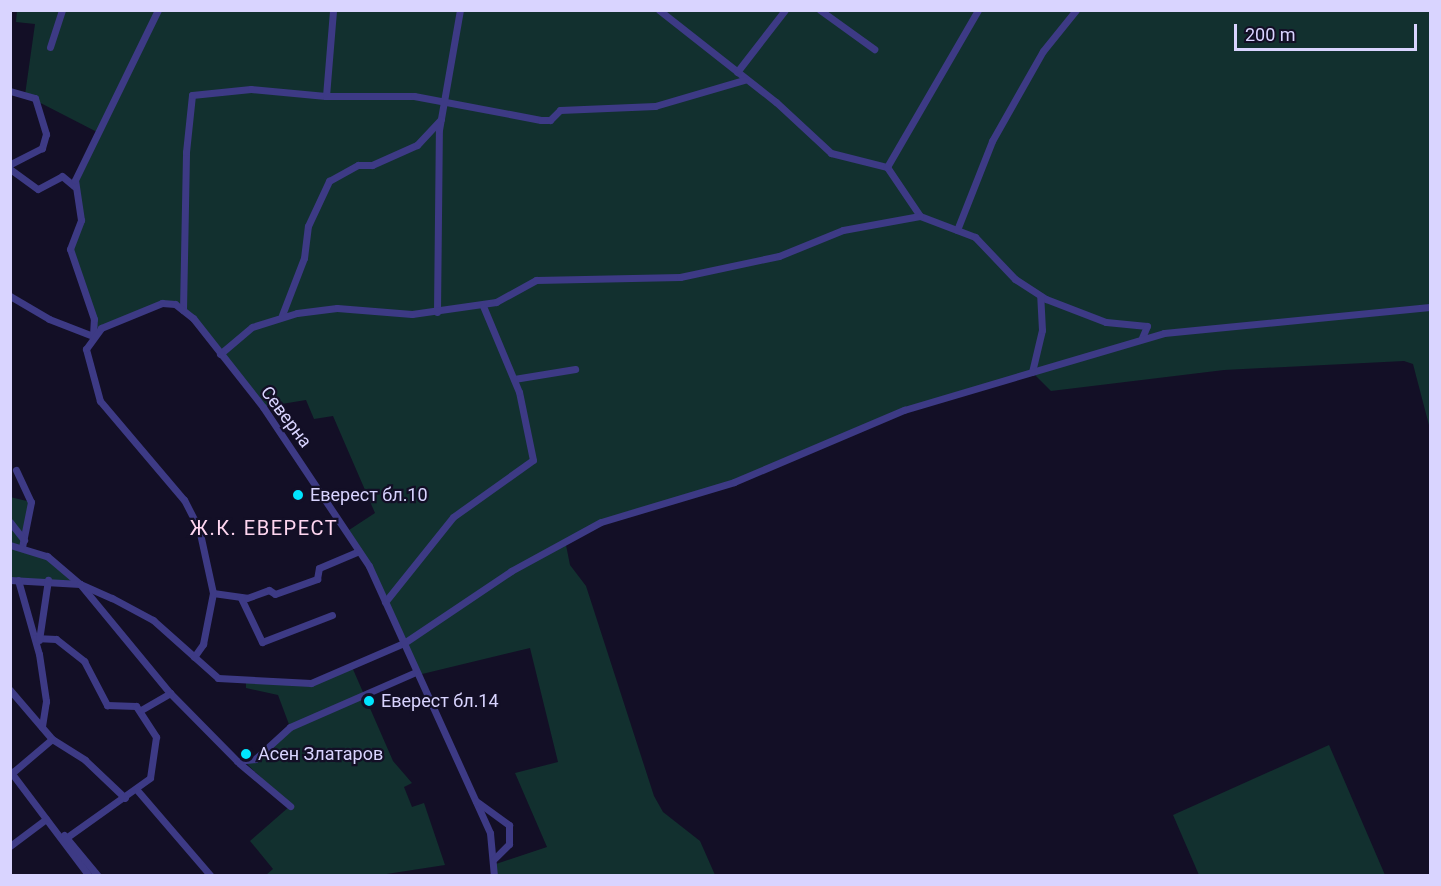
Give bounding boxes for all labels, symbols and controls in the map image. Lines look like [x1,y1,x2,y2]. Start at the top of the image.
scale bar [1237,12,1420,50]
text: 200 m [1245,24,1296,45]
street label: Северна [256,382,316,452]
place label: Еверест бл.10 [310,484,428,506]
marker: Еверест бл.10 [291,488,305,502]
district label: Ж.К. ЕВЕРЕСТ [190,516,338,540]
place label: Еверест бл.14 [381,690,499,712]
marker: Еверест бл.14 [362,694,376,708]
place label: Асен Златаров [258,743,383,765]
marker: Асен Златаров [239,747,253,761]

